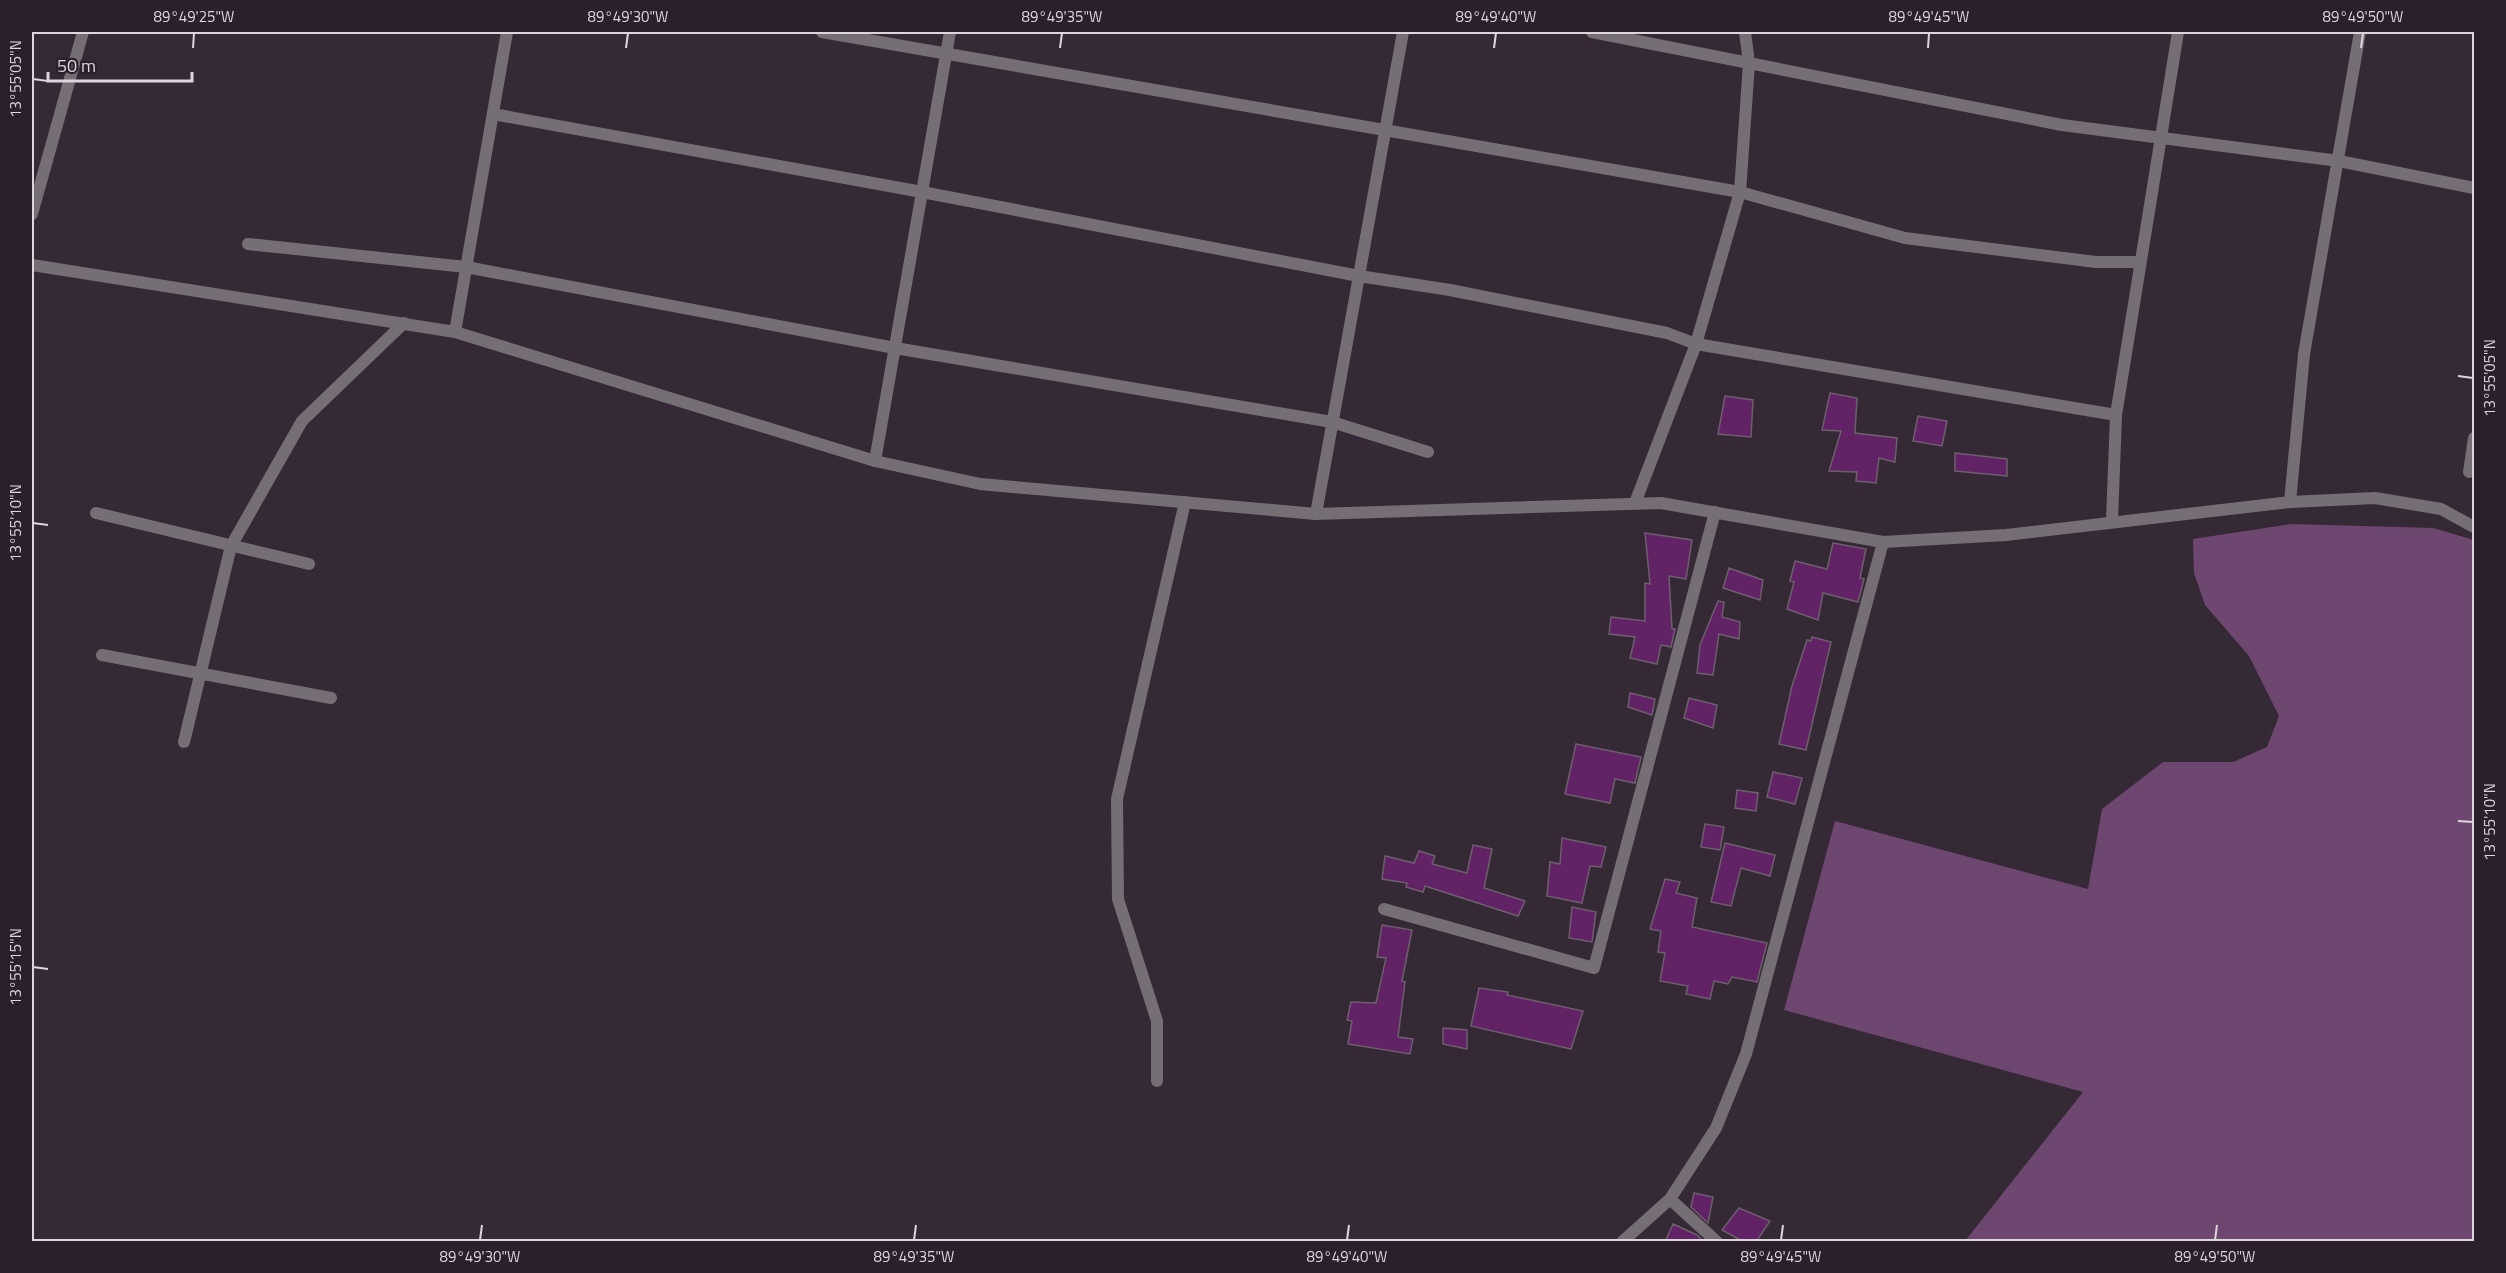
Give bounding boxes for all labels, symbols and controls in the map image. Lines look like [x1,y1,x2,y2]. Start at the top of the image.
text: 89°49'25"W [154,5,234,28]
text: 89°49'30"W [588,5,668,28]
text: 89°49'35"W [1022,5,1102,28]
text: 89°49'40"W [1456,5,1536,28]
text: 89°49'45"W [1889,5,1969,28]
text: 89°49'50"W [2323,5,2403,28]
text: 13°55'05"N [4,40,27,118]
scale bar [48,45,192,83]
text: 50 m [57,52,96,79]
text: 13°55'05"N [2478,339,2501,417]
text: 13°55'10"N [4,484,27,562]
text: 13°55'10"N [2478,783,2501,861]
text: 13°55'15"N [4,928,27,1006]
text: 89°49'30"W [440,1245,520,1268]
text: 89°49'35"W [874,1245,954,1268]
text: 89°49'40"W [1307,1245,1387,1268]
text: 89°49'45"W [1741,1245,1821,1268]
text: 89°49'50"W [2175,1245,2255,1268]

